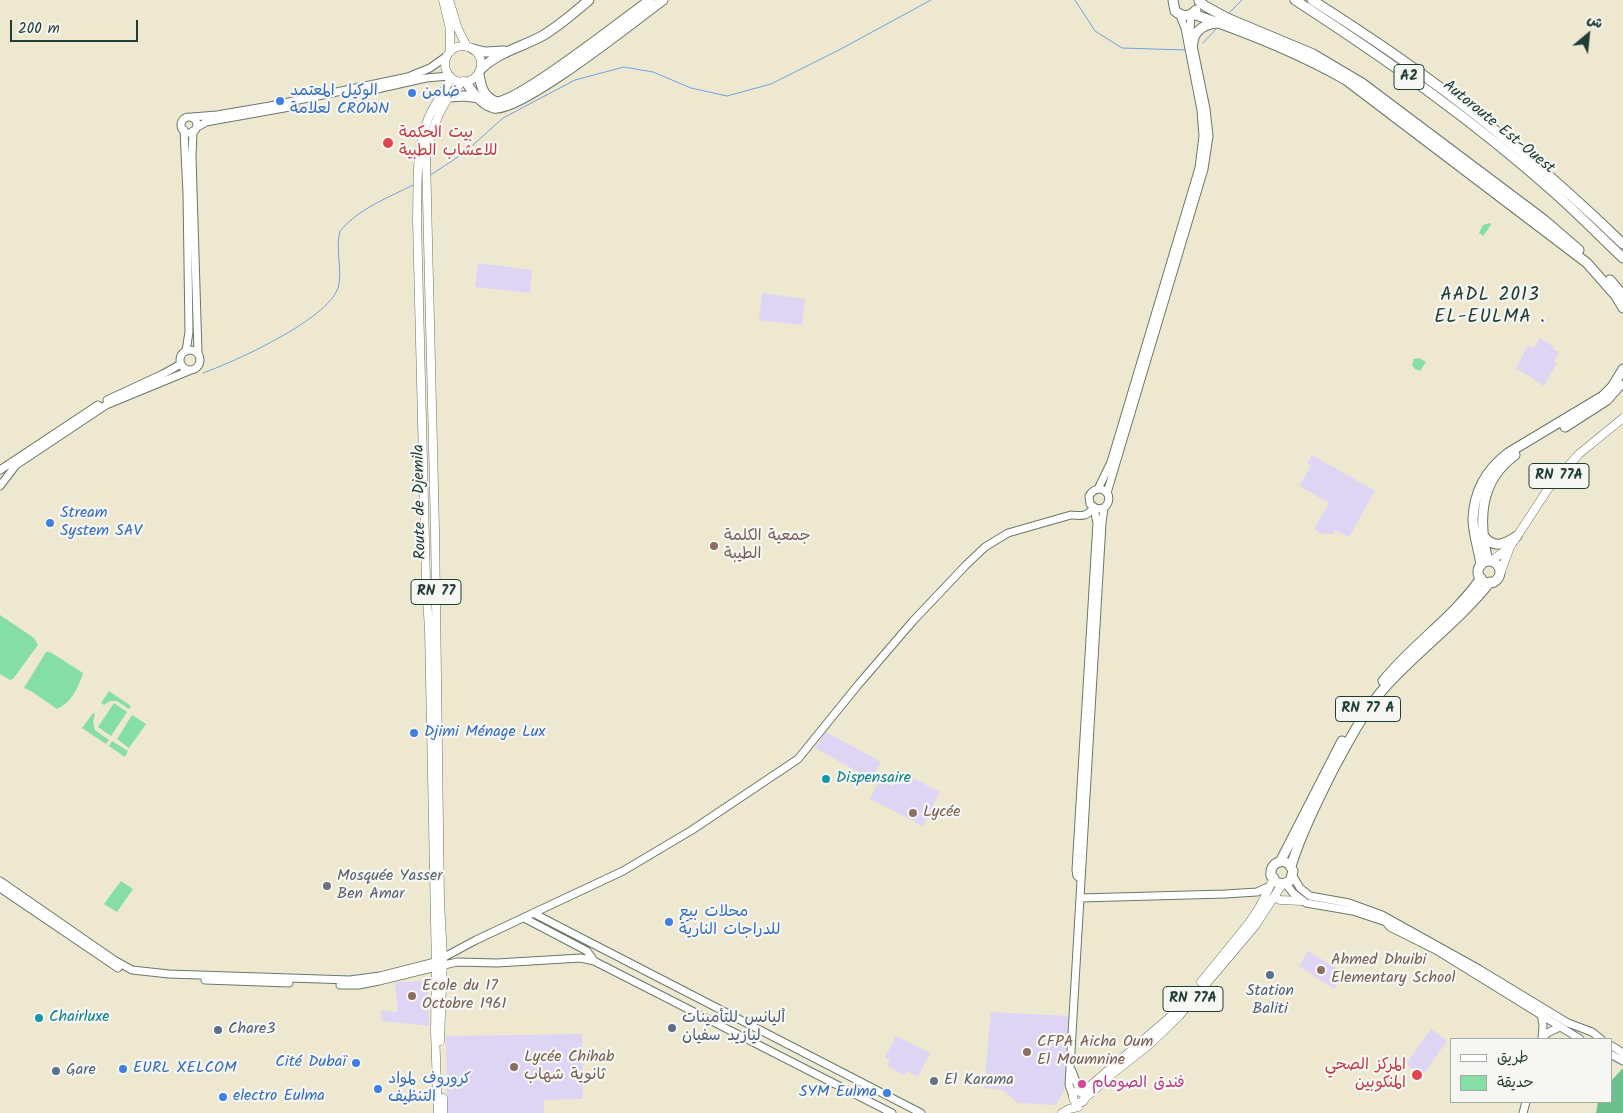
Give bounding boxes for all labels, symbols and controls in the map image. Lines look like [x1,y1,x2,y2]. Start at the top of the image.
text: ش [1583,8,1607,35]
scale bar [12,10,140,42]
north arrow [1563,10,1613,60]
text: 200 m [18,17,60,41]
road number: A2 [1394,64,1424,90]
street label: Autoroute Est-Ouest [1438,77,1558,179]
place label: الوكيل المعتمد لعلامة CROWN [290,82,389,120]
place label: ضامن [422,83,460,103]
marker: ضامن [406,87,418,99]
marker: الوكيل المعتمد لعلامة CROWN [274,95,286,107]
place label: بيت الحكمة للاعشاب الطبية [399,124,498,162]
marker: بيت الحكمة للاعشاب الطبية [381,136,395,150]
district label: AADL 2013 EL-EULMA . [1433,286,1547,330]
street label: Route de Djemila [410,444,432,560]
road number: RN 77A [1529,464,1589,488]
place label: Stream System SAV [60,504,142,542]
marker: Stream System SAV [44,517,56,529]
place label: جمعية الكلمة الطيبة [724,527,811,565]
marker: جمعية الكلمة الطيبة [708,540,720,552]
road number: RN 77 [411,580,461,604]
road number: RN 77 A [1336,696,1400,722]
place label: Djimi Ménage Lux [424,723,545,743]
marker: Djimi Ménage Lux [408,727,420,739]
place label: Dispensaire [836,769,911,789]
marker: Dispensaire [820,773,832,785]
place label: Lycée [923,803,961,823]
marker: Lycée [907,807,919,819]
place label: Mosquée Yasser Ben Amar [337,867,442,905]
marker: Mosquée Yasser Ben Amar [321,880,333,892]
place label: محلات بيع للدراجات النارية [679,903,780,941]
marker: محلات بيع للدراجات النارية [663,916,675,928]
place label: Ahmed Dhuibi Elementary School [1331,951,1455,989]
marker: Ahmed Dhuibi Elementary School [1315,964,1327,976]
marker: Station Baliti [1264,969,1276,981]
place label: Ecole du 17 Octobre 1961 [422,977,506,1015]
place label: Station Baliti [1246,982,1294,1020]
road number: RN 77A [1163,986,1223,1012]
marker: Ecole du 17 Octobre 1961 [406,990,418,1002]
place label: Chairluxe [49,1008,109,1028]
place label: أليانس للتأمينات ليازيد سفيان [682,1009,785,1047]
marker: Chairluxe [33,1012,45,1024]
place label: Chare3 [228,1020,275,1040]
marker: أليانس للتأمينات ليازيد سفيان [666,1022,678,1034]
marker: Chare3 [212,1024,224,1036]
place label: CFPA Aicha Oum El Moumnine [1037,1033,1153,1071]
legend [1450,1038,1613,1103]
marker: CFPA Aicha Oum El Moumnine [1021,1046,1033,1058]
text: طريق [1497,1046,1529,1070]
place label: Lycée Chihab ثانوية شهاب [524,1048,614,1086]
place label: Cité Dubaï [275,1053,346,1073]
place label: المركز الصحي المنكوبين [1325,1056,1406,1094]
marker: Cité Dubaï [350,1057,362,1069]
place label: EURL XELCOM [133,1059,237,1079]
place label: Gare [66,1061,96,1081]
marker: Lycée Chihab ثانوية شهاب [508,1061,520,1073]
marker: EURL XELCOM [117,1063,129,1075]
marker: Gare [50,1065,62,1077]
marker: المركز الصحي المنكوبين [1410,1068,1424,1082]
place label: كروروف لمواد التنظيف [388,1070,471,1108]
place label: El Karama [944,1071,1014,1091]
text: حديقة [1497,1071,1534,1095]
place label: فندق الصومام [1092,1074,1185,1094]
marker: El Karama [928,1075,940,1087]
marker: فندق الصومام [1076,1078,1088,1090]
marker: كروروف لمواد التنظيف [372,1083,384,1095]
place label: SYM Eulma [799,1083,877,1103]
place label: electro Eulma [233,1087,325,1107]
marker: SYM Eulma [881,1087,893,1099]
marker: electro Eulma [217,1091,229,1103]

